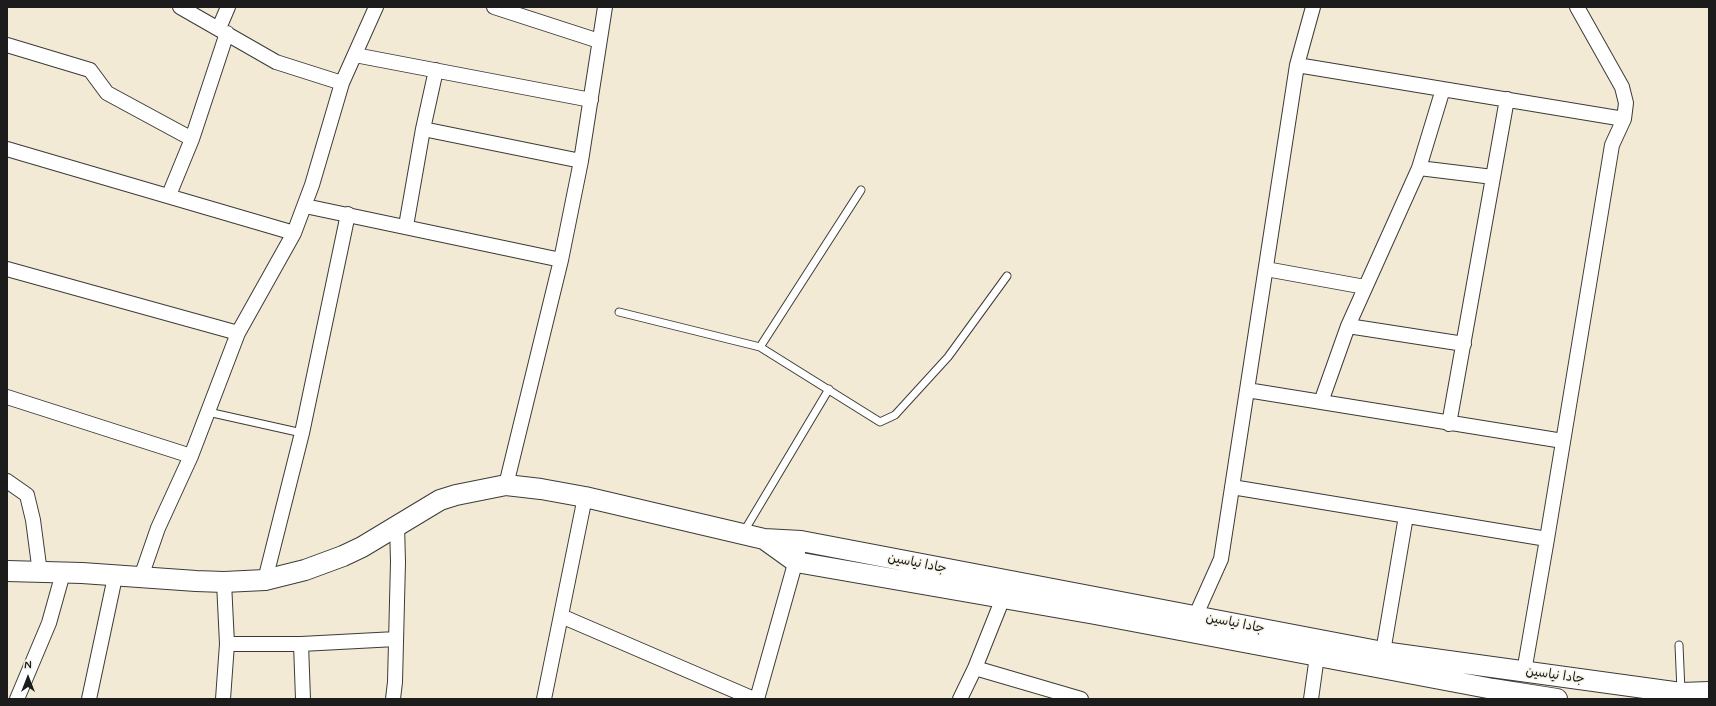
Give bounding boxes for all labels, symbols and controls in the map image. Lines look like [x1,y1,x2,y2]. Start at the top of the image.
street label: جادا نیاسین [886,551,948,577]
street label: جادا نیاسین [1204,611,1266,637]
north arrow [8,658,48,698]
text: N [24,659,32,673]
street label: جادا نیاسین [1525,664,1585,688]

